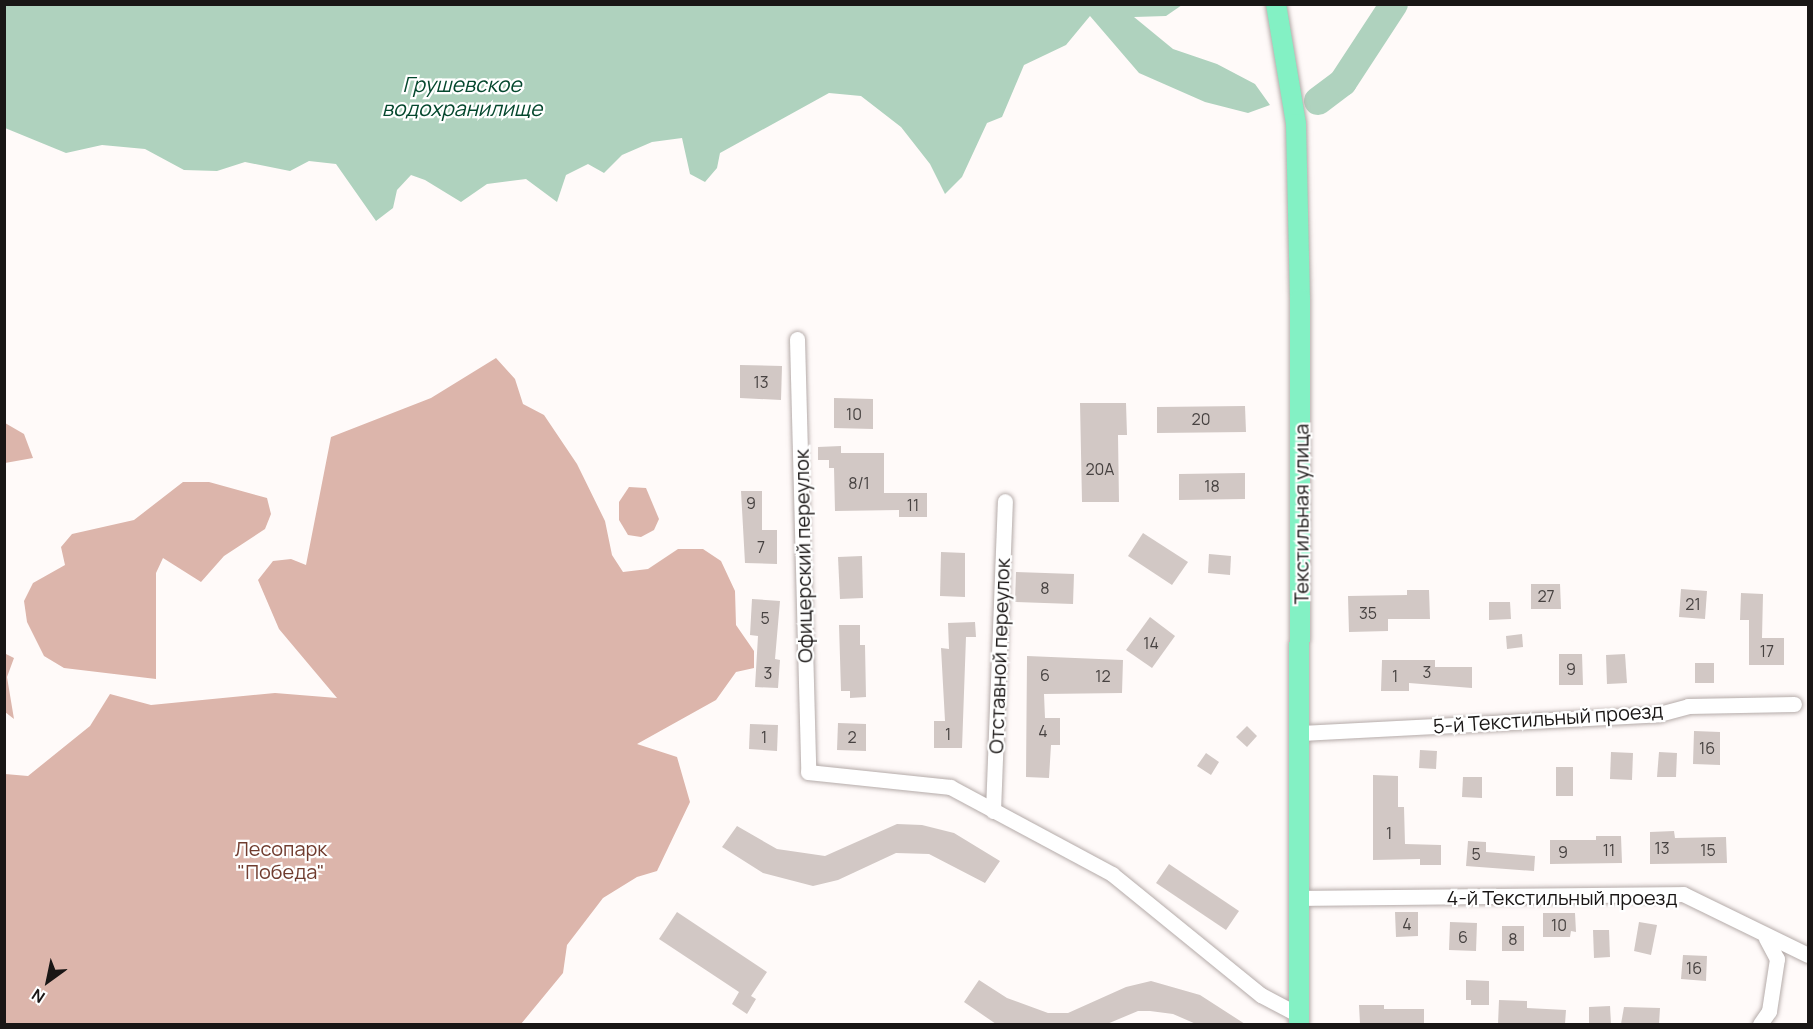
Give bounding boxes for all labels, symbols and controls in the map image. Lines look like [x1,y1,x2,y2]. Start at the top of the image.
water label: Грушевское водохранилище [382,71,542,121]
house number: 13 [753,372,769,392]
house number: 10 [846,404,862,424]
house number: 20 [1192,409,1210,429]
street label: Текстильная улица [1289,424,1313,604]
street label: Офицерский переулок [789,449,817,663]
house number: 20А [1085,459,1115,479]
house number: 8/1 [848,473,870,493]
house number: 18 [1204,476,1220,496]
house number: 9 [746,493,756,513]
house number: 11 [907,495,919,515]
house number: 7 [757,537,765,557]
street label: Отставной переулок [984,558,1014,754]
house number: 8 [1040,578,1050,598]
house number: 27 [1537,586,1555,606]
house number: 21 [1685,594,1701,614]
house number: 35 [1359,603,1377,623]
house number: 5 [760,608,770,628]
house number: 14 [1143,633,1159,653]
house number: 17 [1760,641,1774,661]
house number: 9 [1566,659,1576,679]
house number: 3 [1423,662,1431,682]
house number: 3 [764,663,772,683]
house number: 6 [1040,665,1050,685]
house number: 12 [1095,666,1111,686]
house number: 1 [1392,666,1398,686]
street label: 5-й Текстильный проезд [1432,698,1664,738]
house number: 4 [1038,721,1048,741]
house number: 1 [945,724,951,744]
house number: 1 [761,727,767,747]
house number: 2 [847,727,857,747]
house number: 16 [1699,738,1715,758]
house number: 1 [1386,823,1392,843]
park label: Лесопарк "Победа" [235,836,327,883]
house number: 13 [1654,838,1670,858]
house number: 11 [1603,840,1615,860]
house number: 15 [1700,840,1716,860]
house number: 9 [1558,842,1568,862]
house number: 5 [1471,844,1481,864]
street label: 4-й Текстильный проезд [1447,885,1677,909]
house number: 4 [1402,914,1412,934]
house number: 10 [1551,915,1567,935]
house number: 6 [1458,927,1468,947]
house number: 8 [1508,929,1518,949]
north arrow [18,951,78,1011]
house number: 16 [1686,958,1702,978]
text: N [27,984,49,1008]

